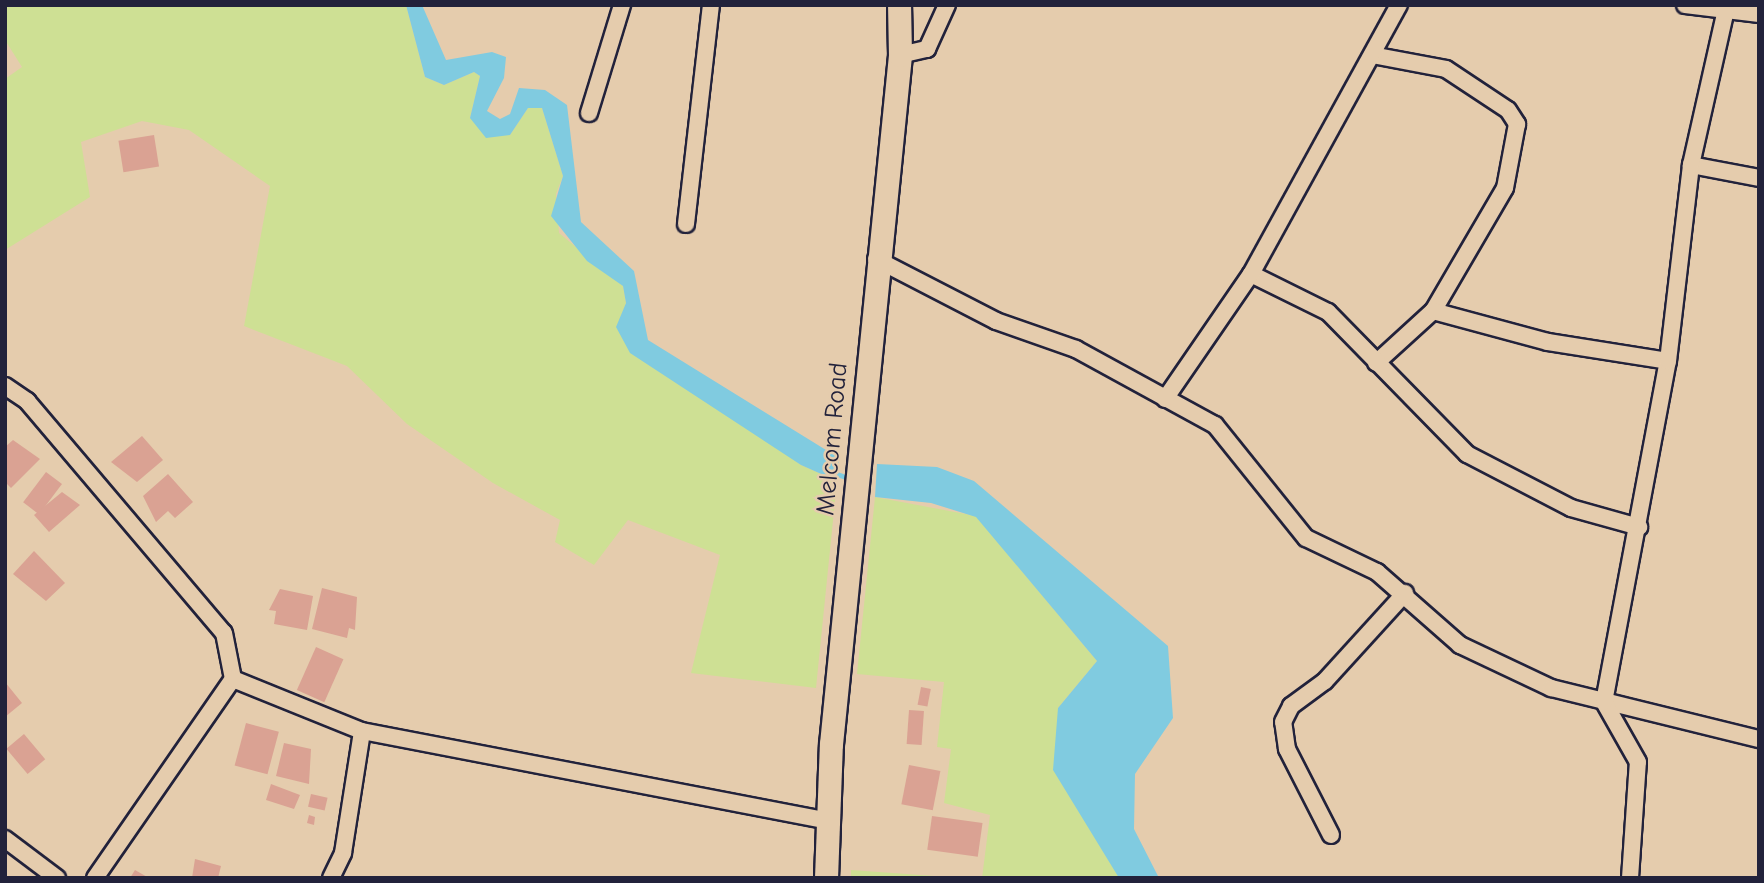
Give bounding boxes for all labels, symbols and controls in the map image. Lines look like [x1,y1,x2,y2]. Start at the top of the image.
street label: Melcom Road [811,361,855,517]

